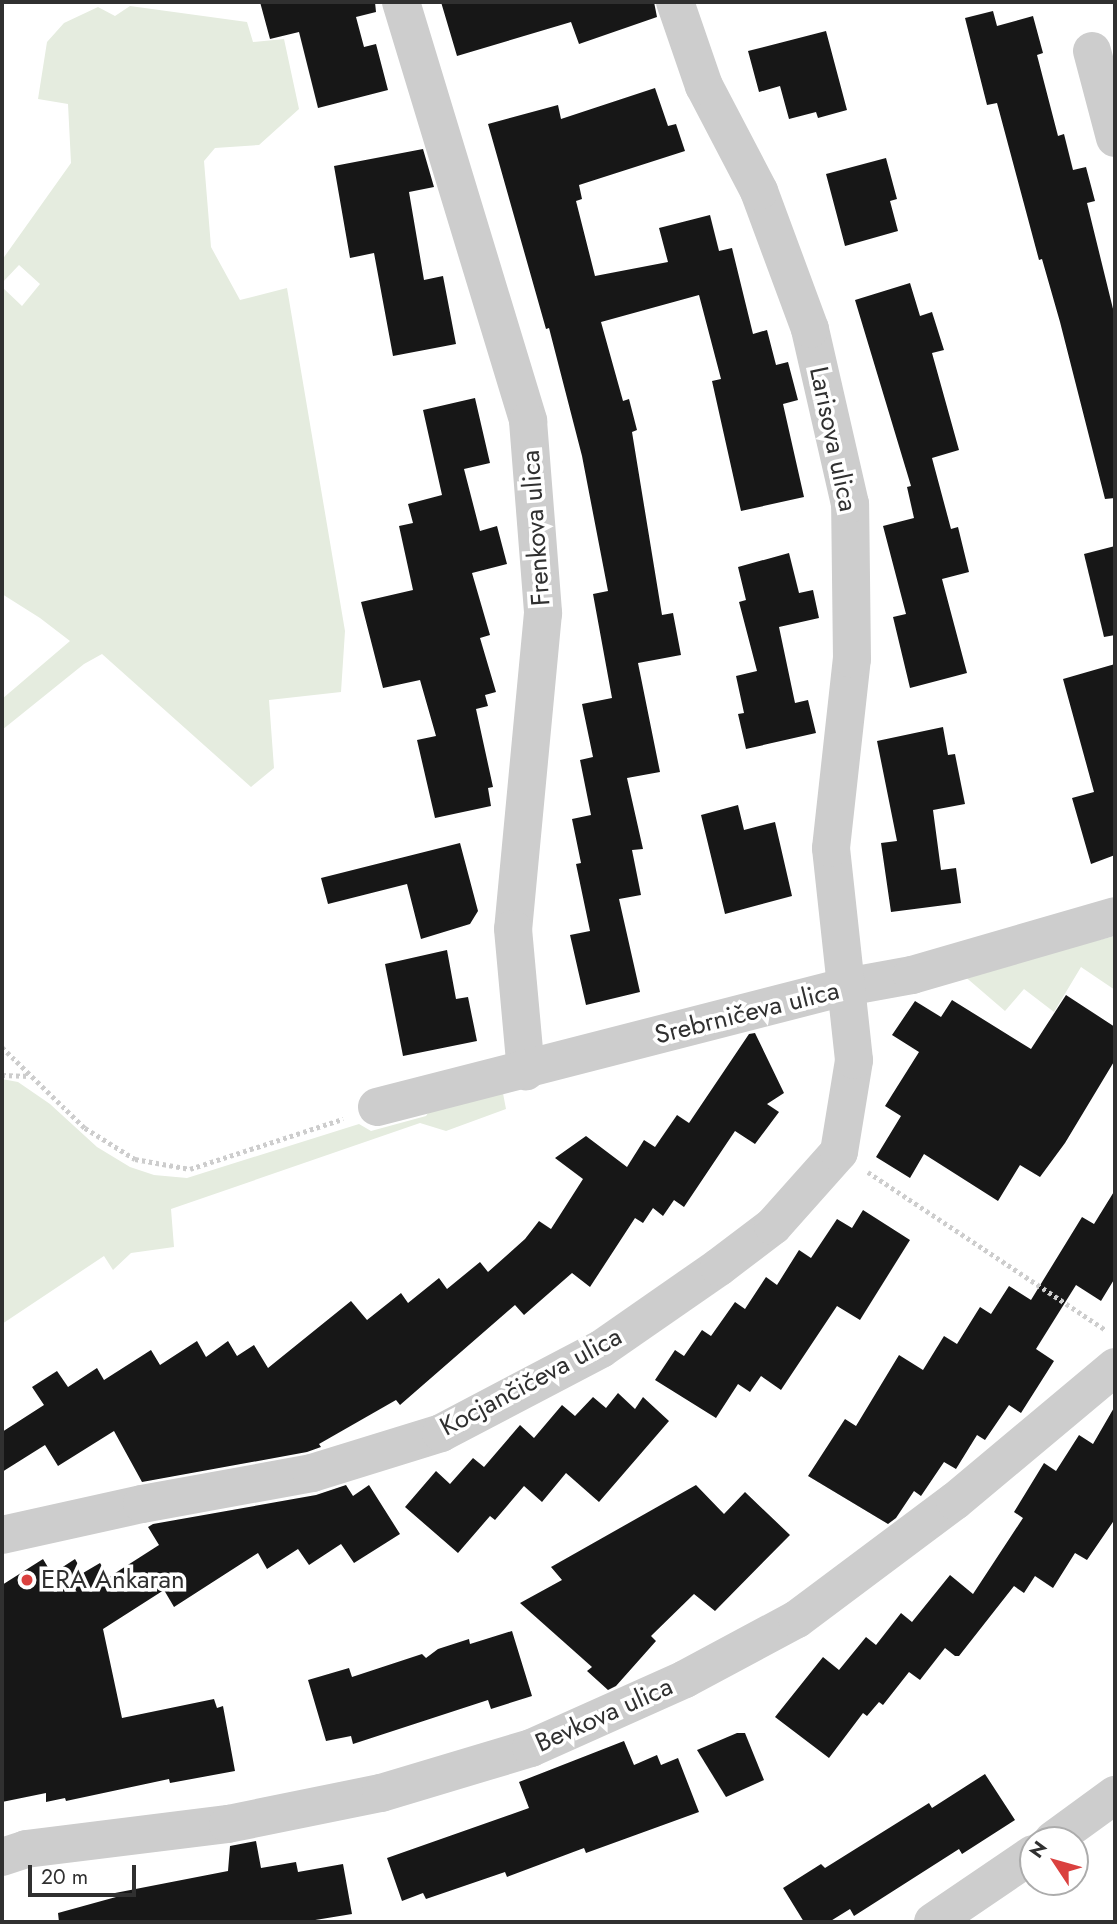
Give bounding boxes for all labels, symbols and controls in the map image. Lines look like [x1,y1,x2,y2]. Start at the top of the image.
street label: Larisova ulica [802,364,864,514]
street label: Frenkova ulica [515,449,557,607]
street label: Srebrničeva ulica [652,975,842,1051]
street label: Kocjančičeva ulica [435,1321,627,1443]
place label: ERA Ankaran [41,1564,185,1596]
marker: ERA Ankaran [19,1572,35,1588]
street label: Bevkova ulica [531,1671,677,1759]
north arrow [1019,1826,1089,1896]
text: N [1023,1835,1054,1864]
scale bar [32,1850,140,1894]
text: 20 m [41,1862,88,1892]

